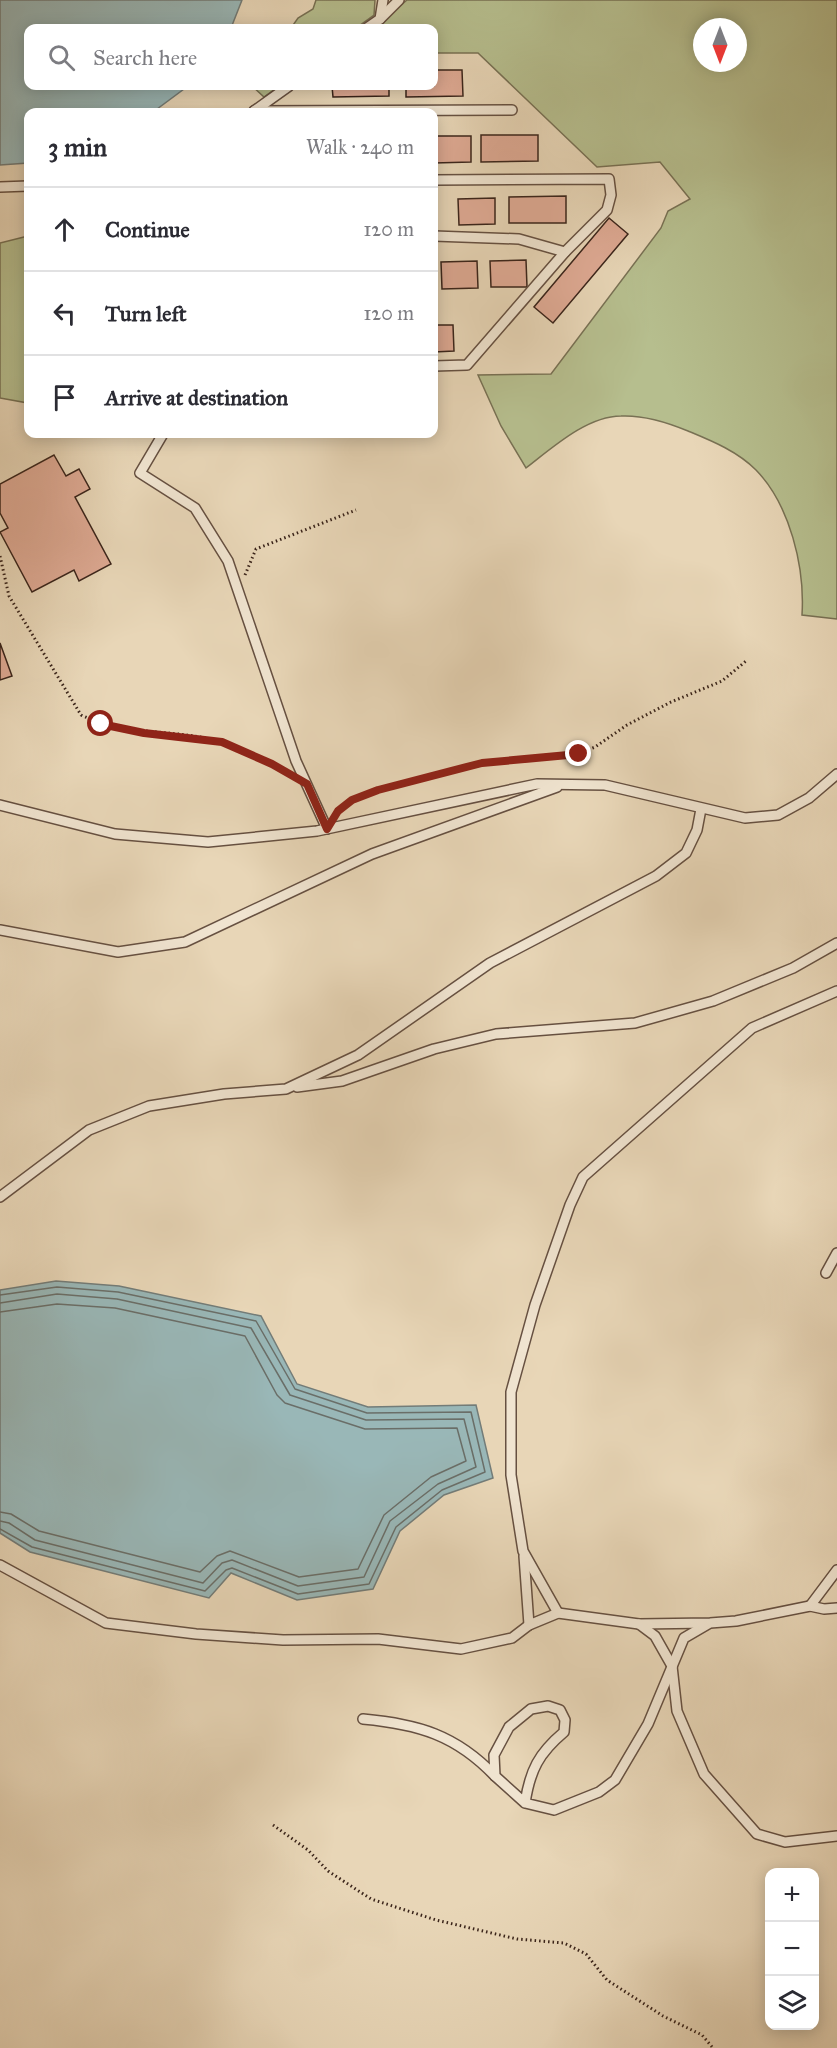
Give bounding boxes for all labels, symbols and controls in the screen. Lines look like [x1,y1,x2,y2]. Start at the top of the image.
north arrow [693,18,747,72]
search box [24,24,438,90]
icon: search [45,41,78,74]
text: Search here [93,44,197,71]
text: 3 min [48,131,107,163]
text: Walk · 240 m [306,135,414,159]
icon: ahead [48,213,81,246]
text: Continue [105,216,190,243]
text: 120 m [363,217,414,241]
icon: left [48,297,81,330]
text: Turn left [105,300,187,327]
text: 120 m [363,301,414,325]
icon: arrive [48,381,81,414]
text: Arrive at destination [105,384,288,411]
route start [87,710,113,736]
route end [565,740,591,766]
map controls [765,1868,819,2030]
button: + [765,1868,819,1922]
button: − [765,1922,819,1976]
button: layers [765,1976,819,2030]

